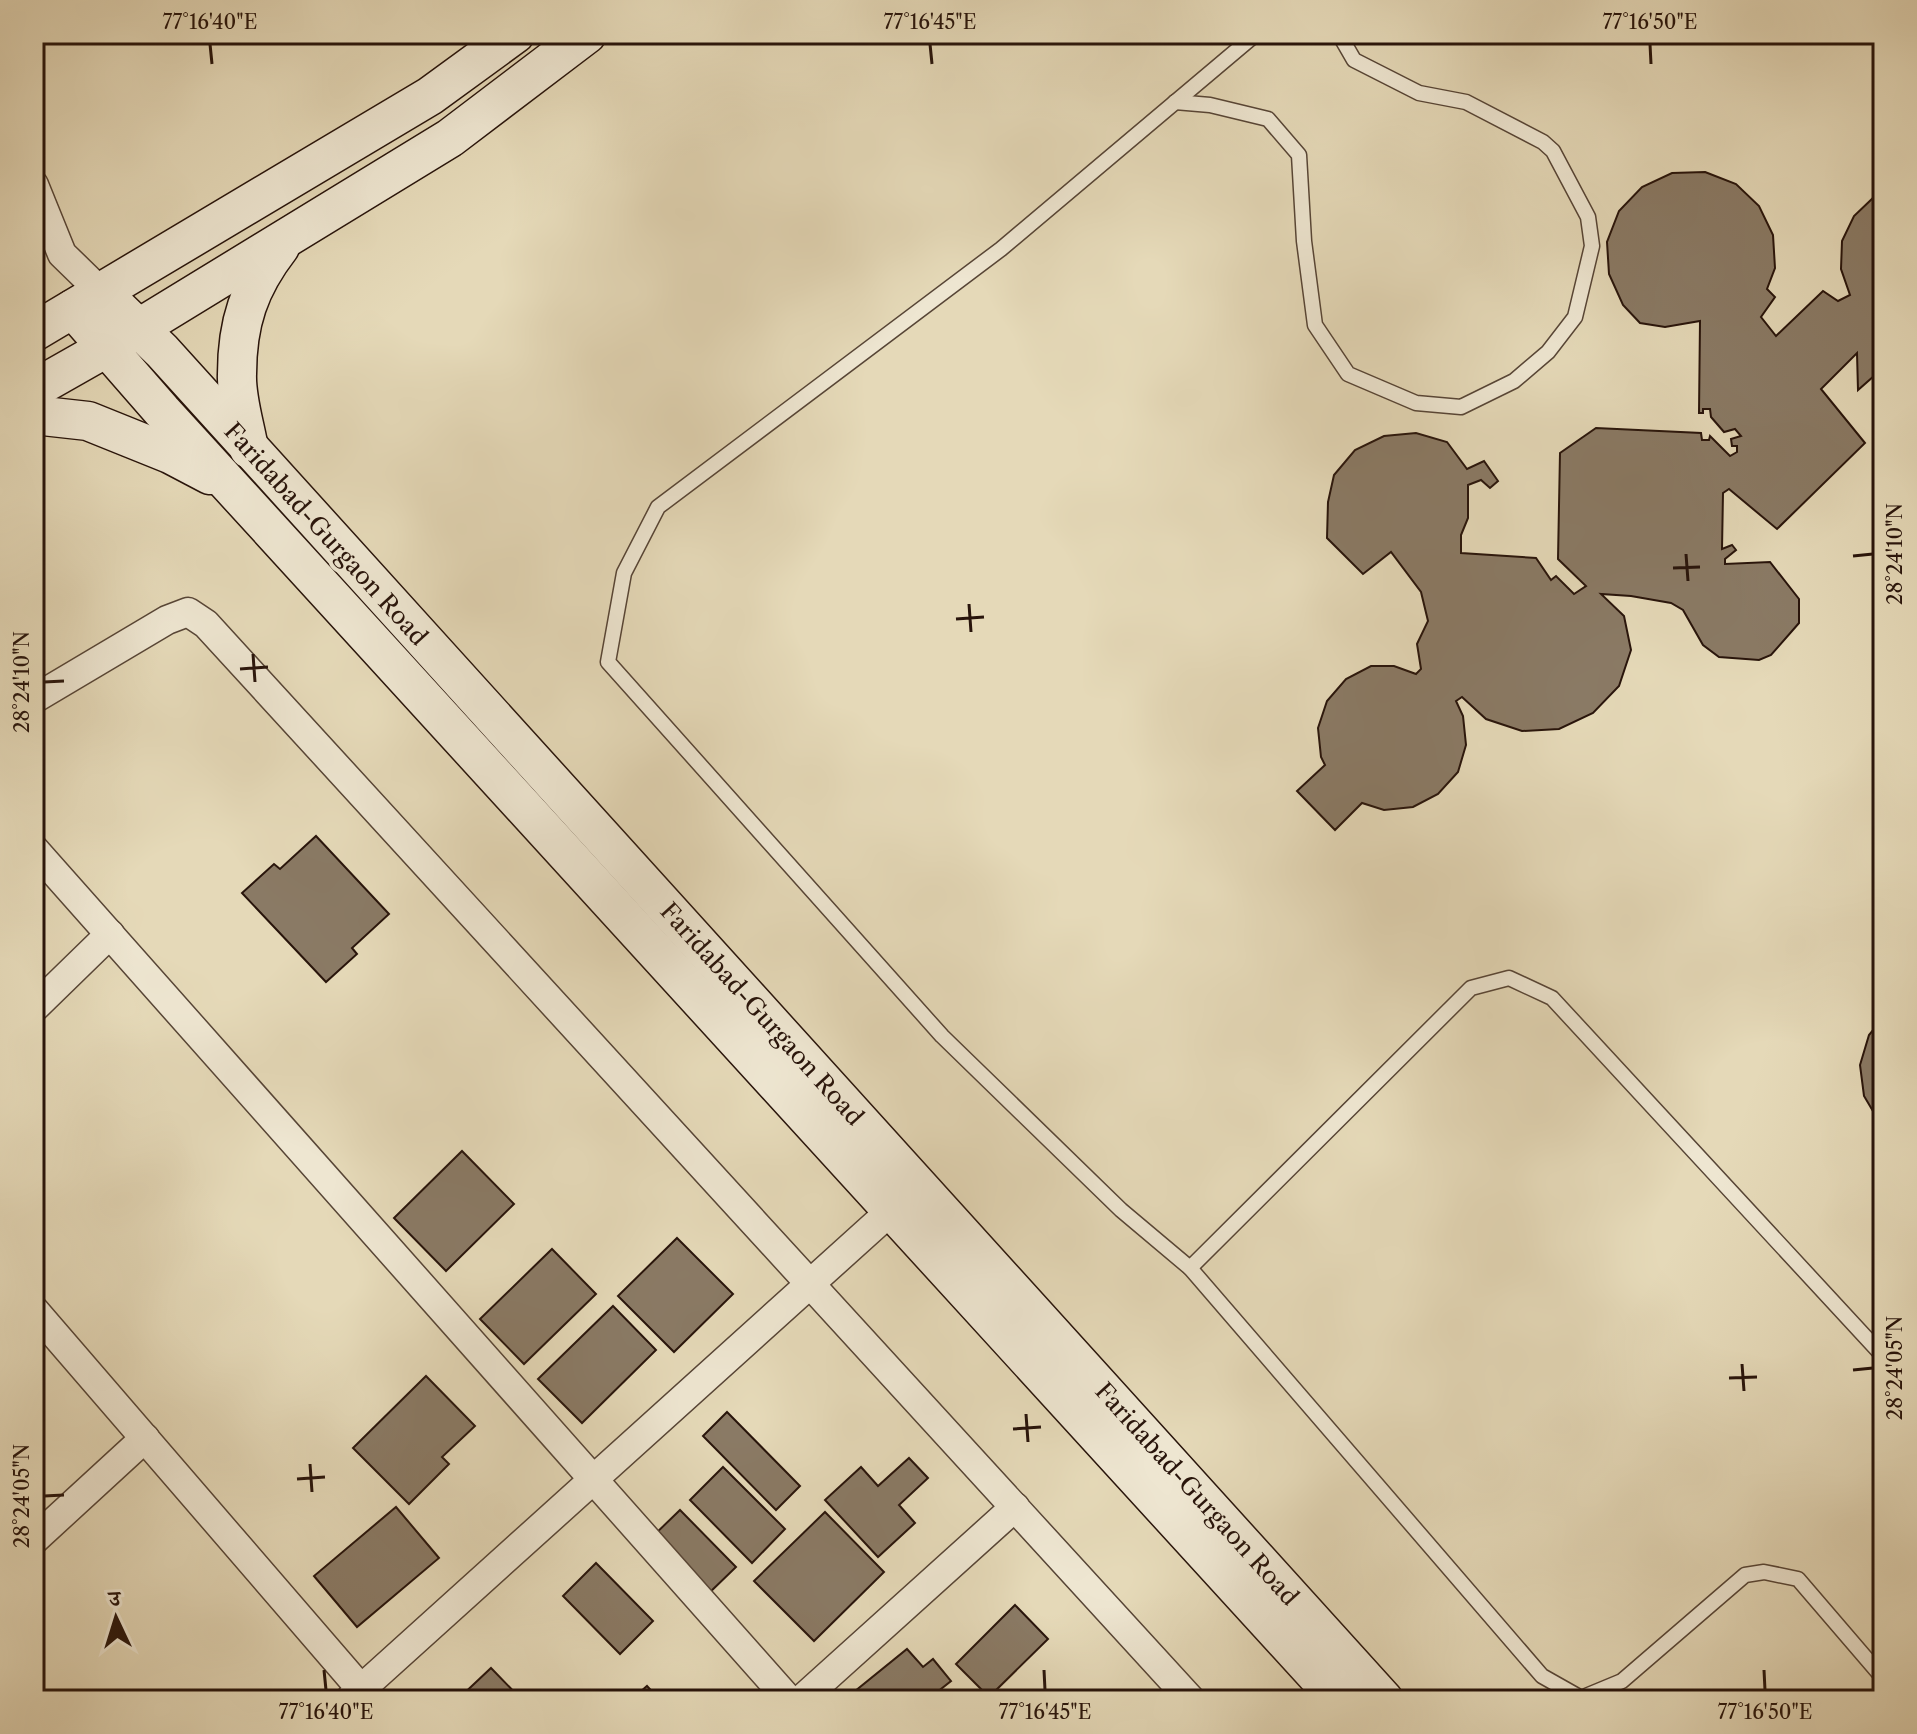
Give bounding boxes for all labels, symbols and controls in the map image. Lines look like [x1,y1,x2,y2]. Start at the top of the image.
text: 77°16'40"E [163,10,257,34]
text: 77°16'45"E [883,10,977,34]
text: 77°16'50"E [1602,10,1698,34]
street label: Faridabad-Gurgaon Road [218,417,434,652]
text: 28°24'10"N [1883,503,1907,605]
text: 28°24'10"N [10,631,34,733]
street label: Faridabad-Gurgaon Road [654,897,870,1132]
text: 28°24'05"N [1883,1316,1907,1420]
street label: Faridabad-Gurgaon Road [1089,1377,1305,1612]
text: 28°24'05"N [10,1444,34,1548]
north arrow [76,1578,156,1658]
text: उ [106,1585,123,1613]
text: 77°16'40"E [279,1700,373,1724]
text: 77°16'45"E [998,1700,1092,1724]
text: 77°16'50"E [1717,1700,1813,1724]

